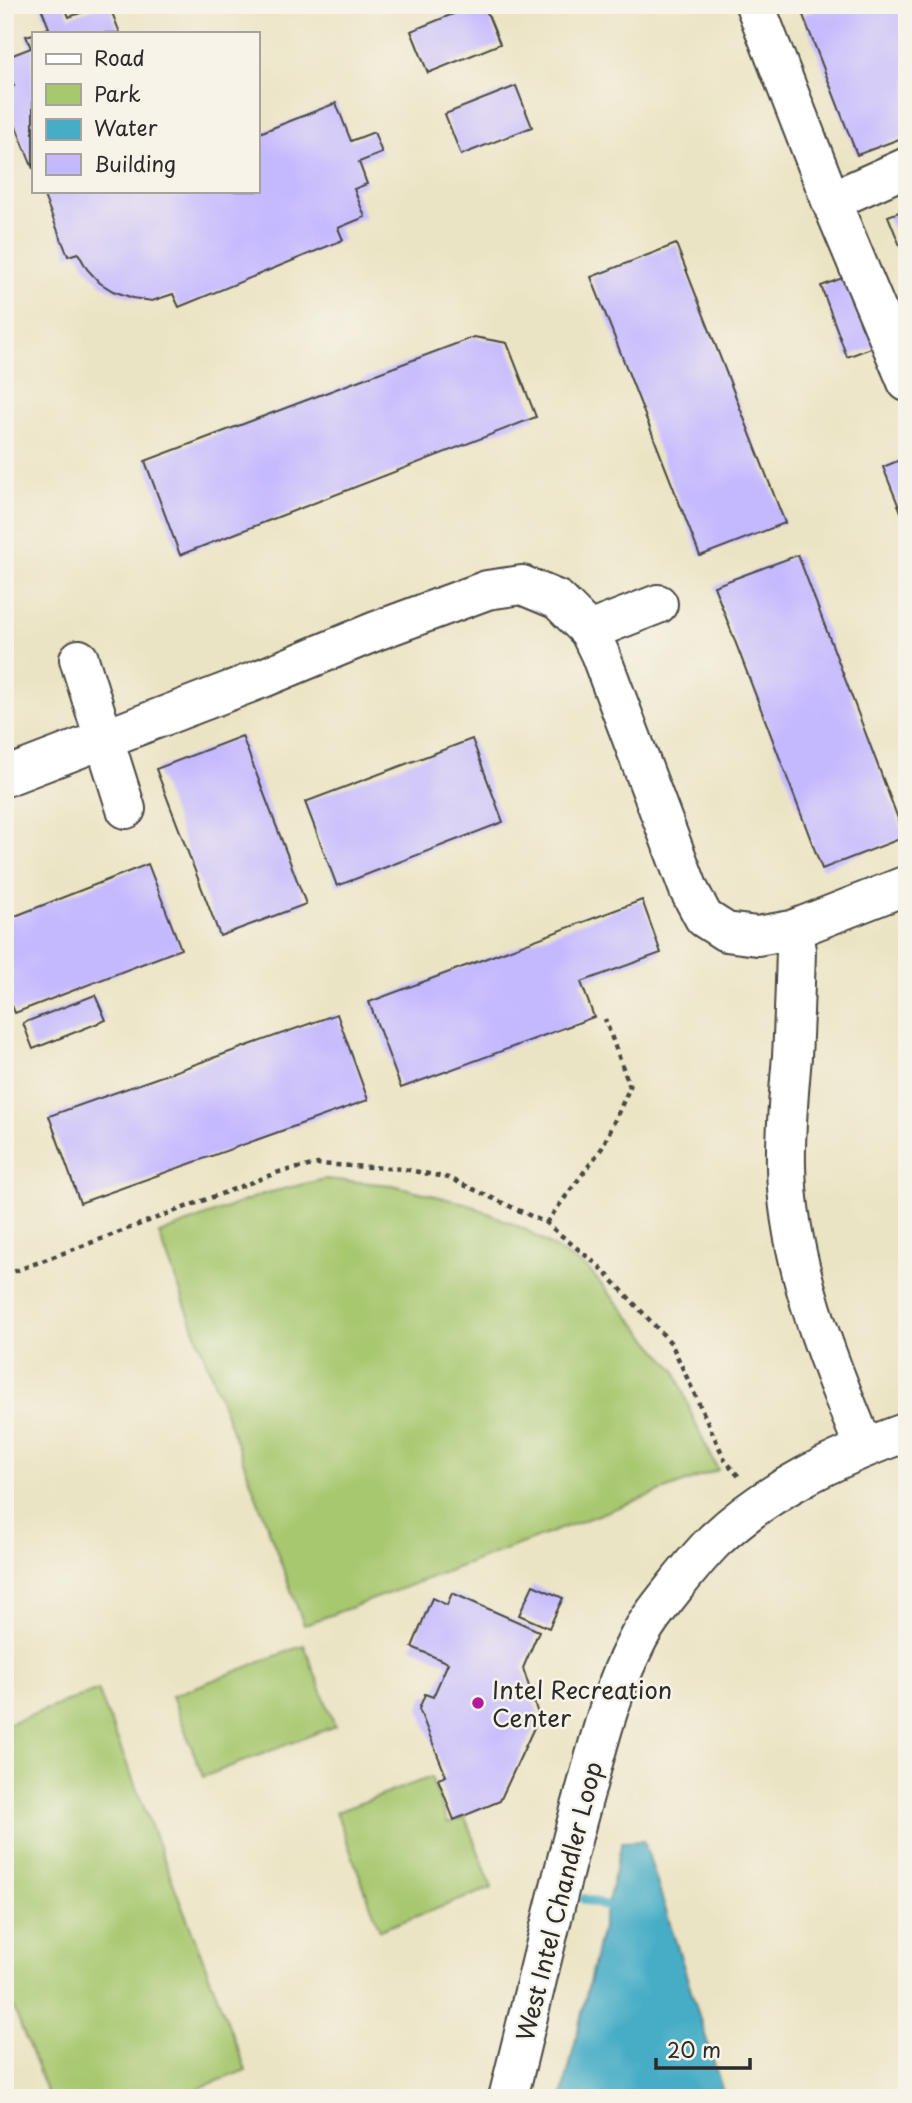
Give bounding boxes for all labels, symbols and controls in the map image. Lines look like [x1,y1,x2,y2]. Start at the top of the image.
legend [32,32,259,192]
text: Road [94,41,145,73]
text: Park [94,77,141,109]
text: Water [94,111,158,143]
text: Building [94,147,176,179]
place label: Intel Recreation Center [492,1671,672,1735]
marker: Intel Recreation Center [470,1695,486,1711]
street label: West Intel Chandler Loop [506,1757,610,2045]
scale bar [656,2026,751,2070]
text: 20 m [667,2033,721,2065]

